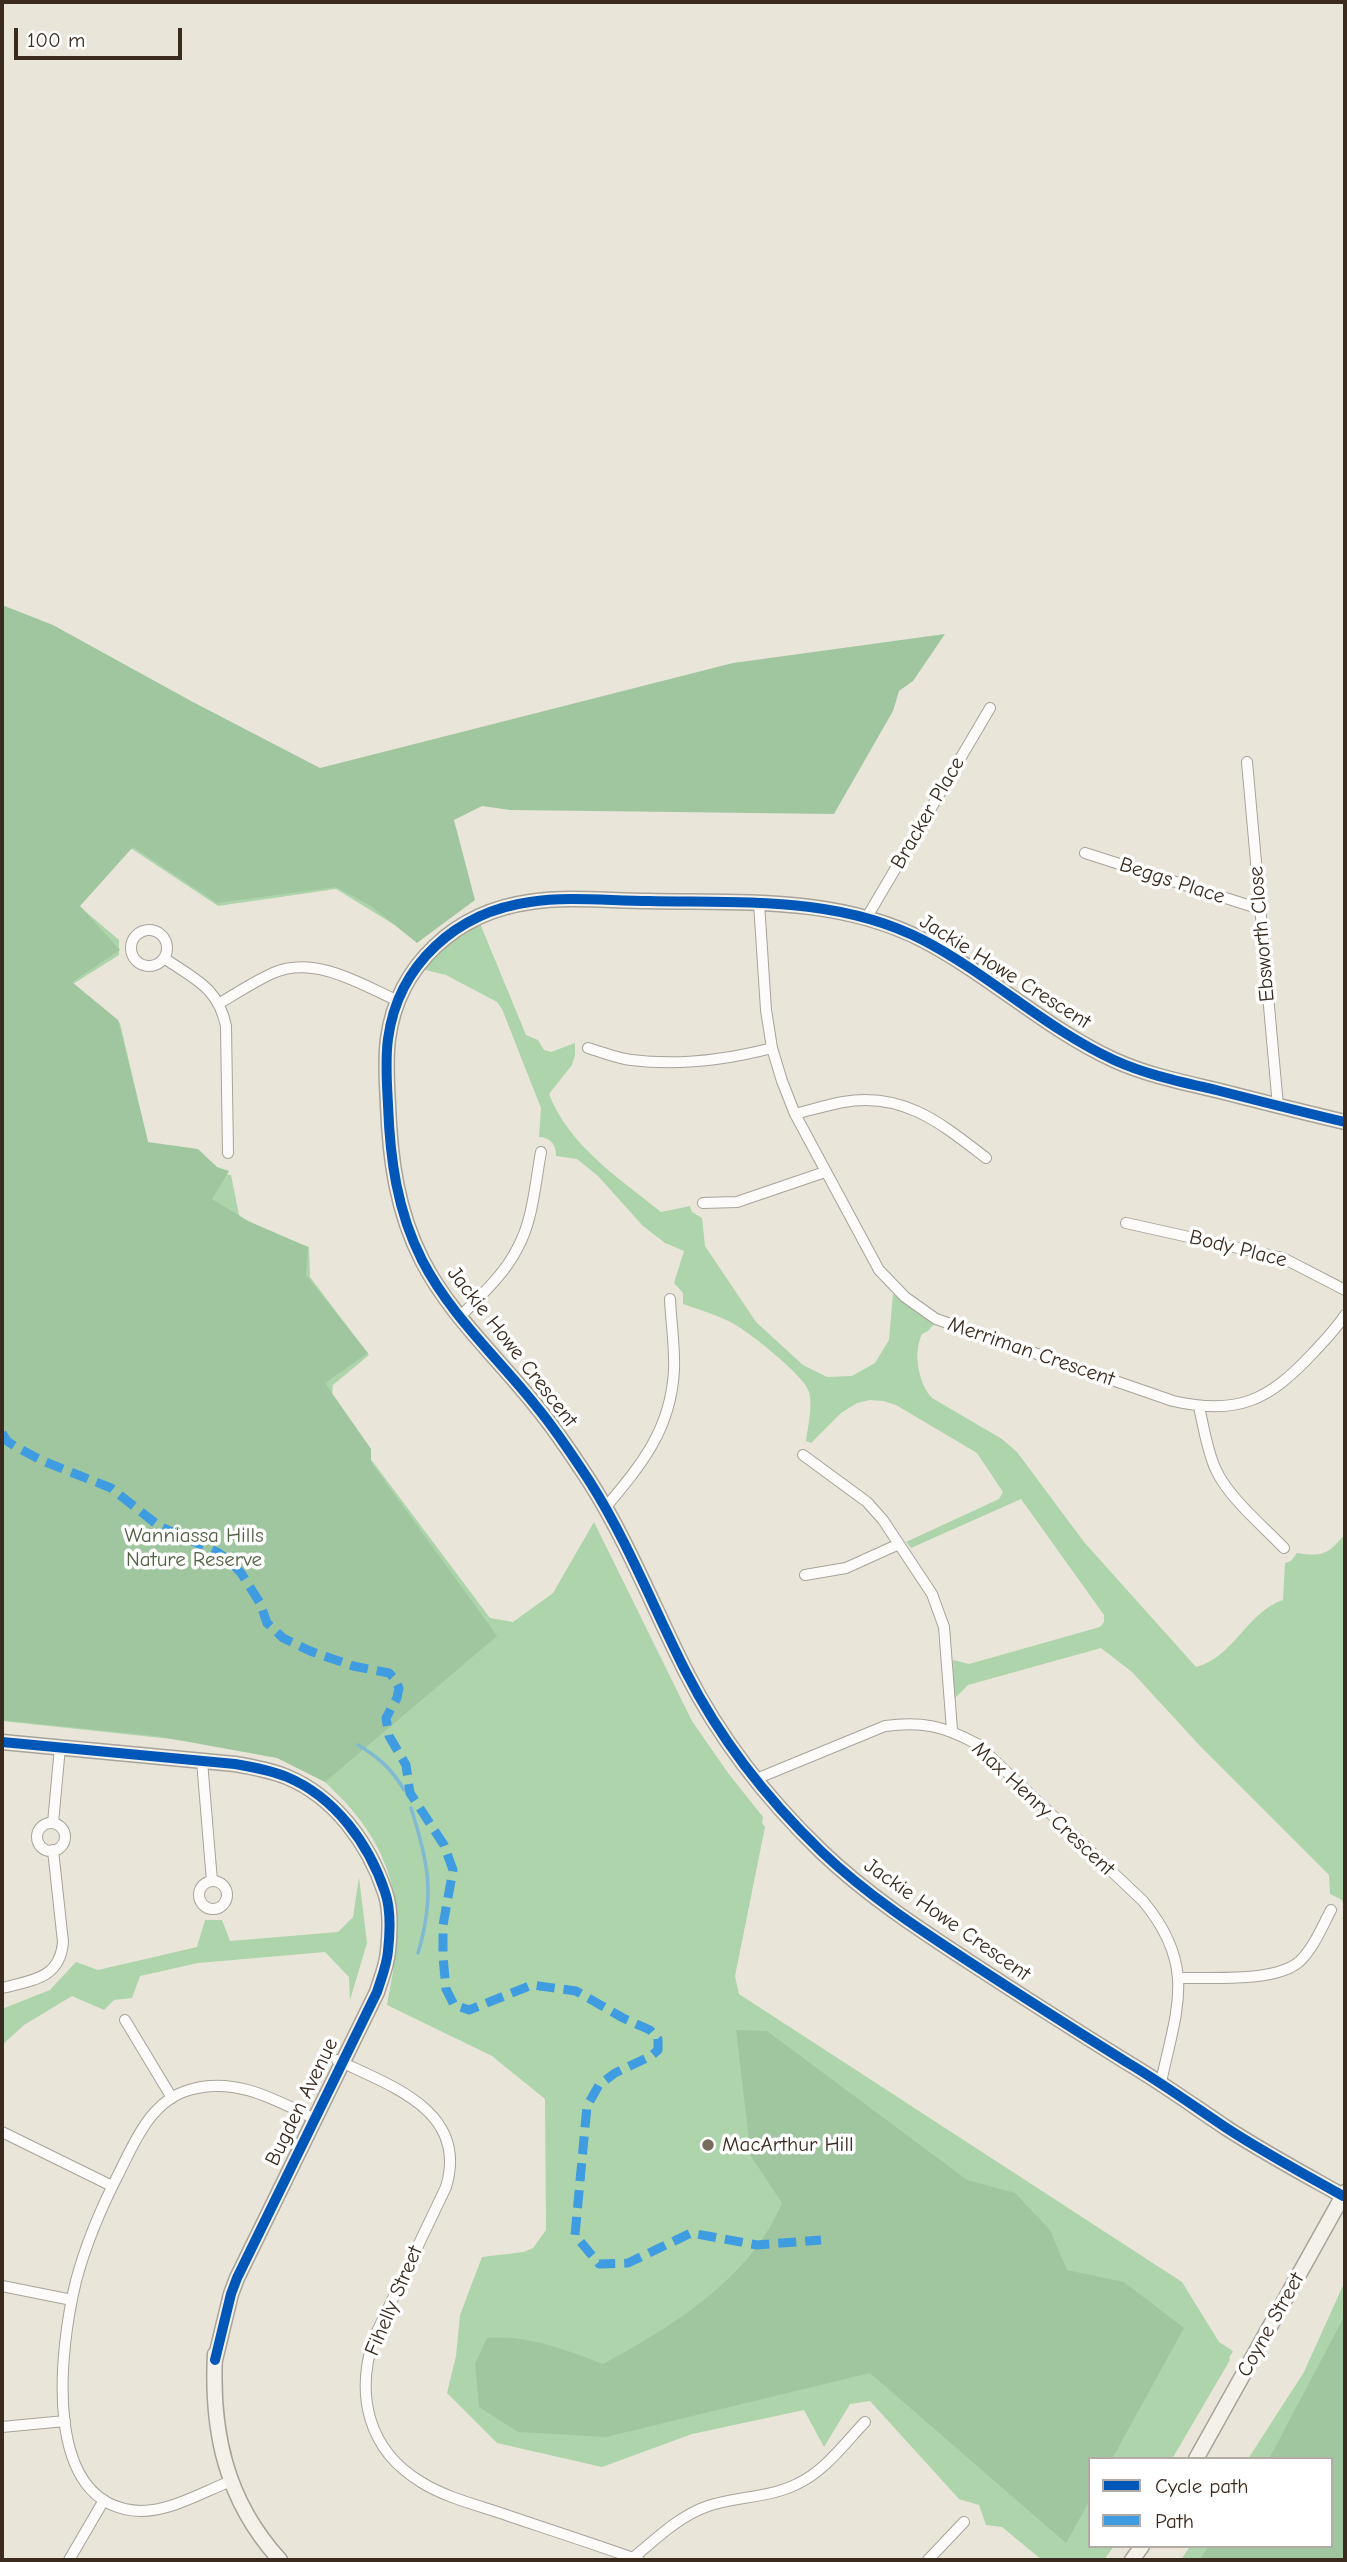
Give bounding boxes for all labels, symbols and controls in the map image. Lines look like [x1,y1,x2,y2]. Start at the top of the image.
scale bar [18,14,186,58]
text: 100 m [27,28,85,52]
street label: Bracker Place [886,752,970,874]
street label: Beggs Place [1116,852,1228,910]
street label: Ebsworth Close [1244,865,1280,1003]
street label: Jackie Howe Crescent [915,909,1095,1035]
street label: Body Place [1187,1225,1289,1273]
street label: Jackie Howe Crescent [441,1262,583,1432]
street label: Merriman Crescent [944,1312,1118,1392]
park label: Wanniassa Hills Nature Reserve [124,1523,264,1573]
street label: Max Henry Crescent [966,1736,1120,1882]
street label: Jackie Howe Crescent [859,1853,1035,1987]
street label: Bugden Avenue [260,2034,344,2170]
place label: MacArthur Hill [722,2132,854,2158]
marker: MacArthur Hill [700,2137,716,2153]
street label: Fihelly Street [360,2242,428,2360]
street label: Coyne Street [1232,2269,1310,2381]
legend [1088,2457,1333,2548]
text: Cycle path [1155,2474,1248,2498]
text: Path [1155,2509,1194,2533]

